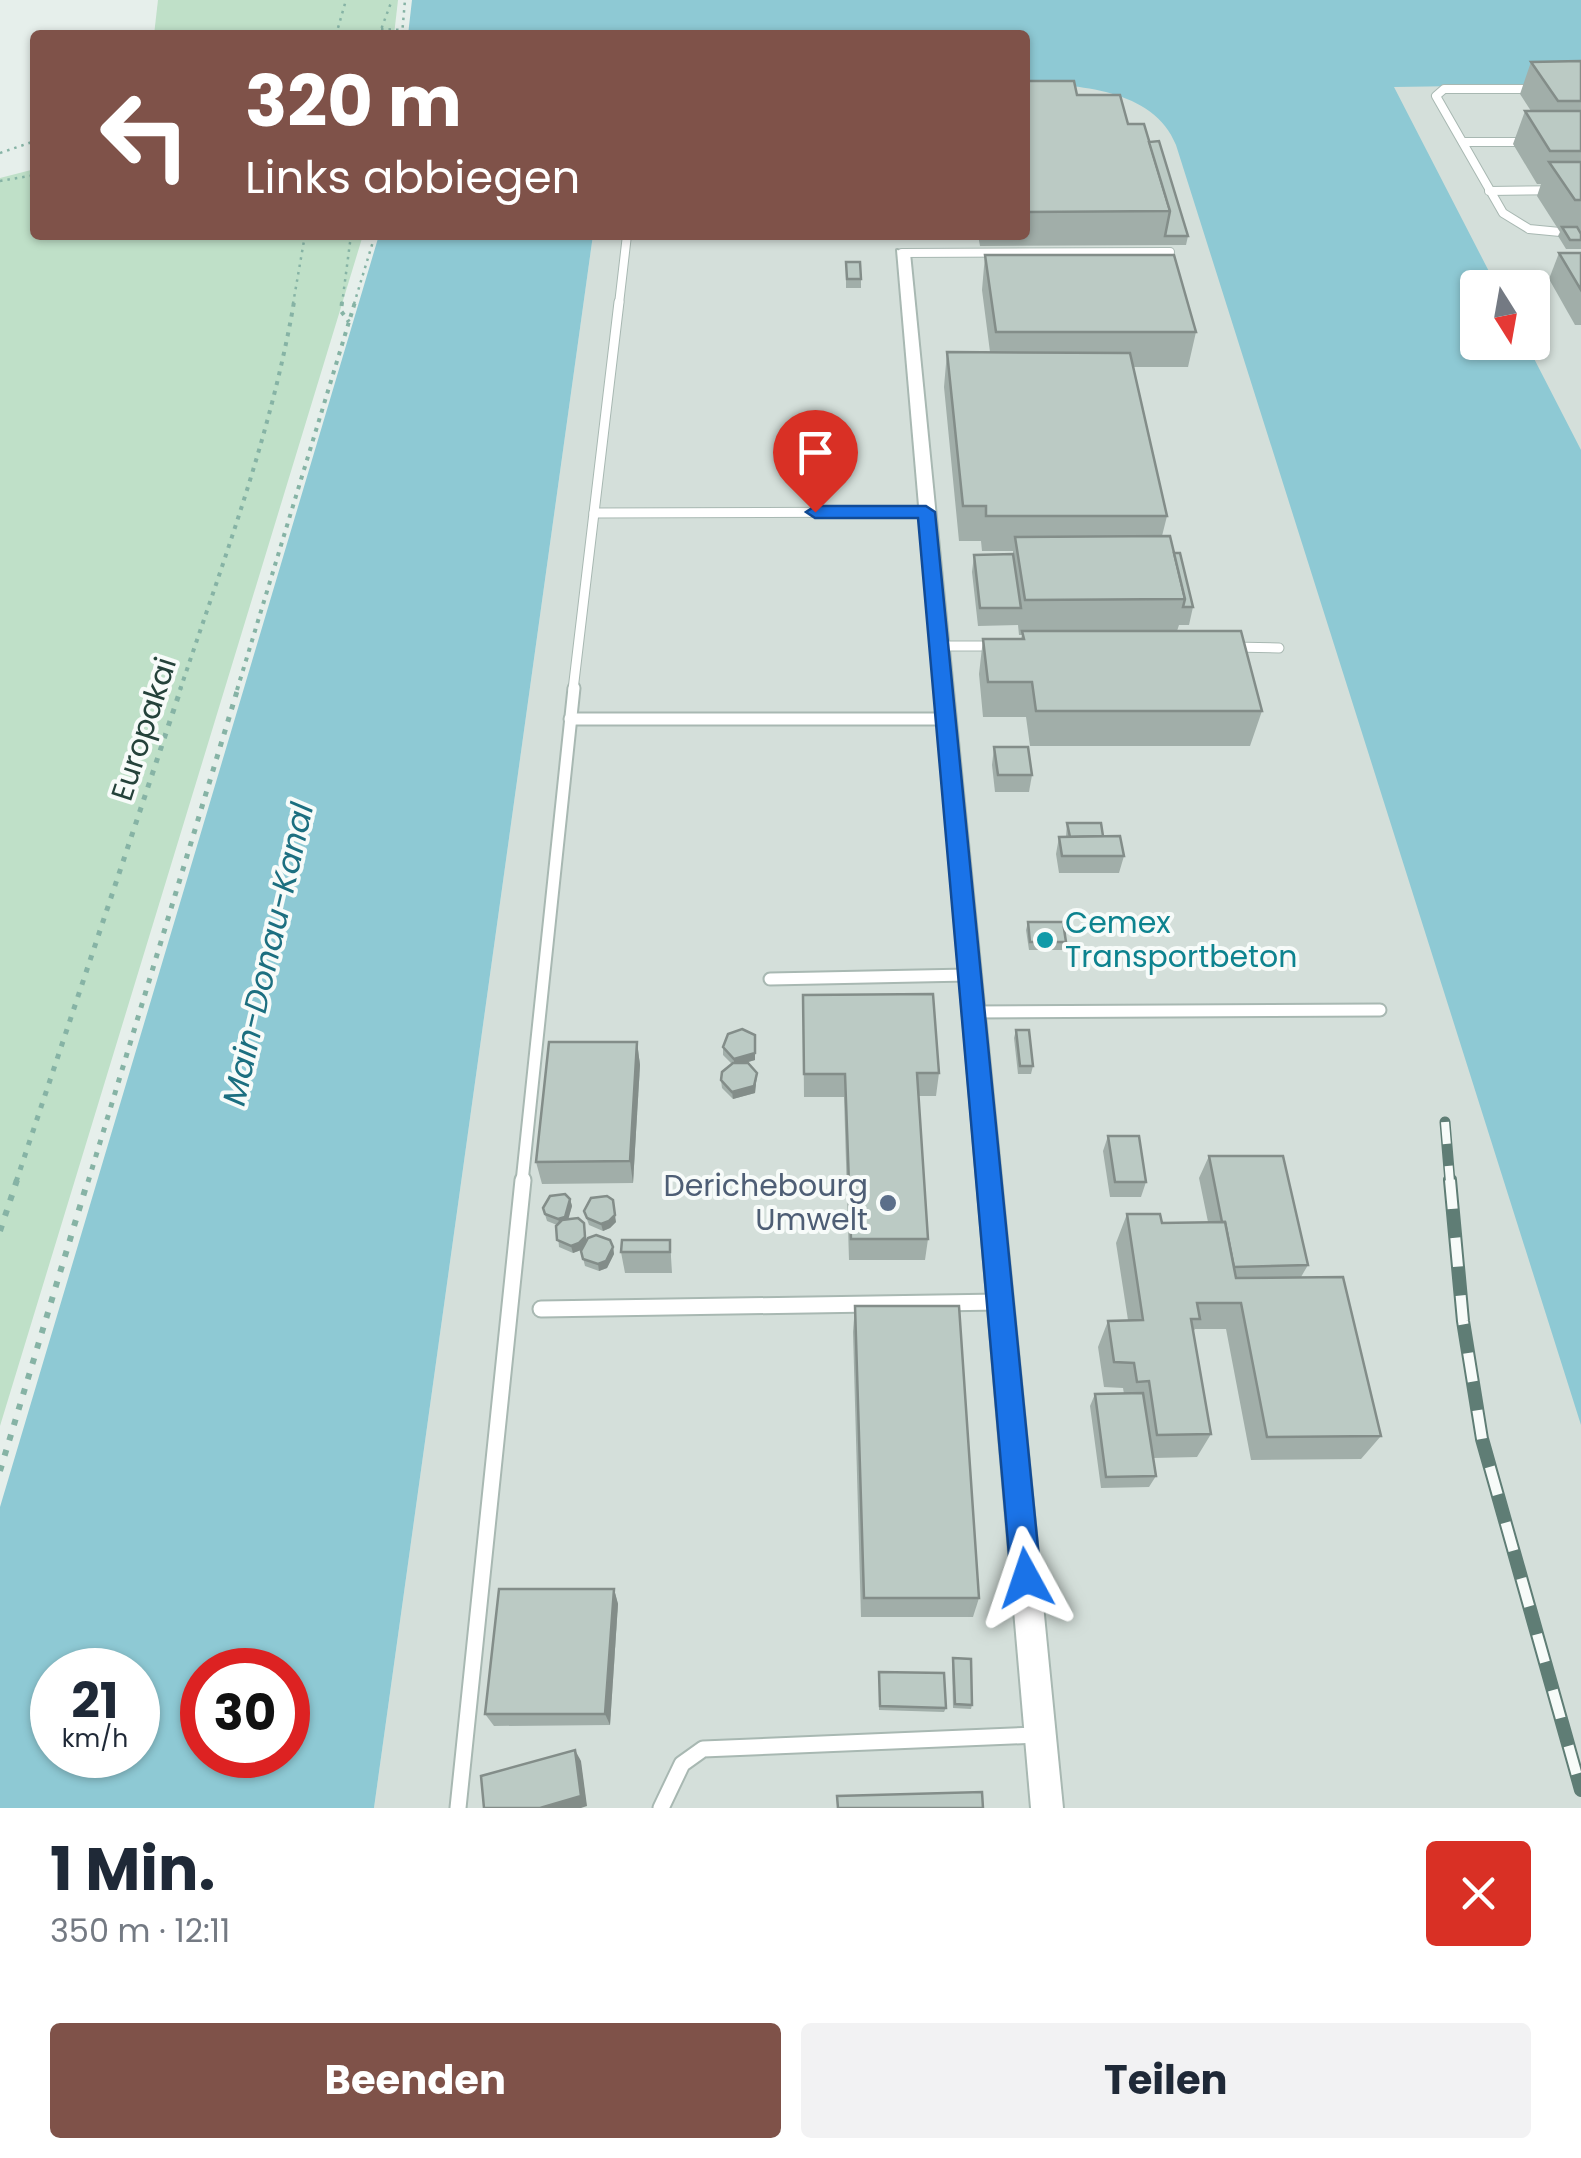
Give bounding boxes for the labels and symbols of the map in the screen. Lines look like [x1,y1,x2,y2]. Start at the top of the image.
north arrow [1460,270,1550,360]
pin [773,410,858,513]
street label: Europakai [100,652,187,806]
water label: Main-Donau-Kanal [211,798,324,1110]
place label: Cemex Transportbeton [1065,901,1297,978]
marker: Cemex Transportbeton [1034,929,1056,951]
place label: Derichebourg Umwelt [663,1164,868,1241]
marker: Derichebourg Umwelt [877,1192,899,1214]
position arrow [974,1526,1078,1630]
speed limit sign: 30 [180,1648,310,1778]

